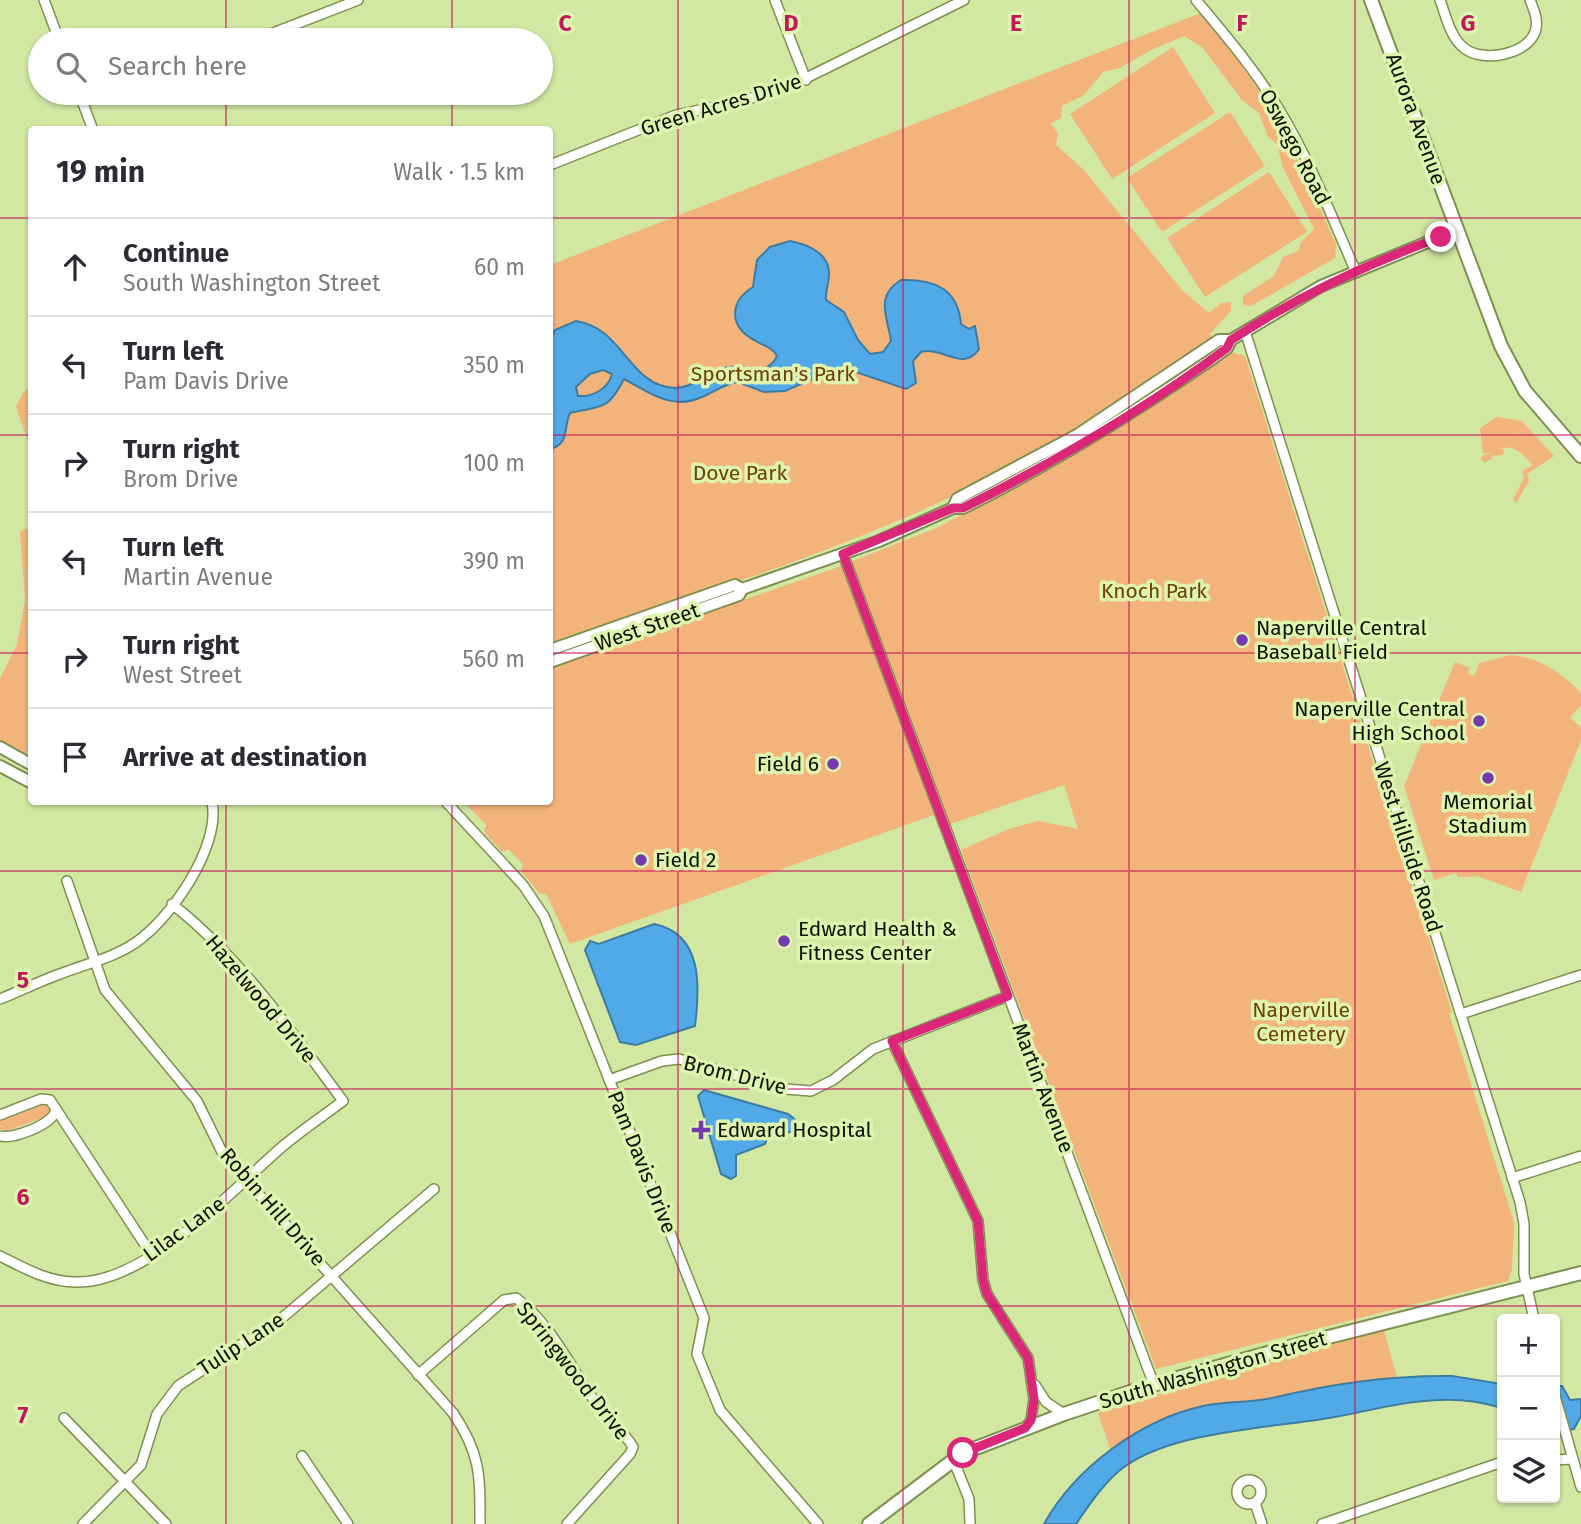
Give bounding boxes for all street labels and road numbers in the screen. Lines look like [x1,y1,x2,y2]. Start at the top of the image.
street label: Aurora Avenue [1380,50,1452,188]
street label: Green Acres Drive [637,68,805,142]
street label: Oswego Road [1254,85,1336,209]
street label: West Street [591,597,703,657]
street label: West Hillside Road [1368,758,1448,936]
street label: Hazelwood Drive [200,930,322,1068]
street label: Martin Avenue [1006,1019,1080,1157]
street label: Brom Drive [681,1050,789,1100]
street label: Pam Davis Drive [602,1087,682,1237]
street label: Robin Hill Drive [215,1143,331,1271]
street label: Lilac Lane [138,1191,230,1267]
street label: Springwood Drive [511,1297,635,1445]
street label: Tulip Lane [193,1306,289,1382]
street label: South Washington Street [1096,1325,1330,1415]

